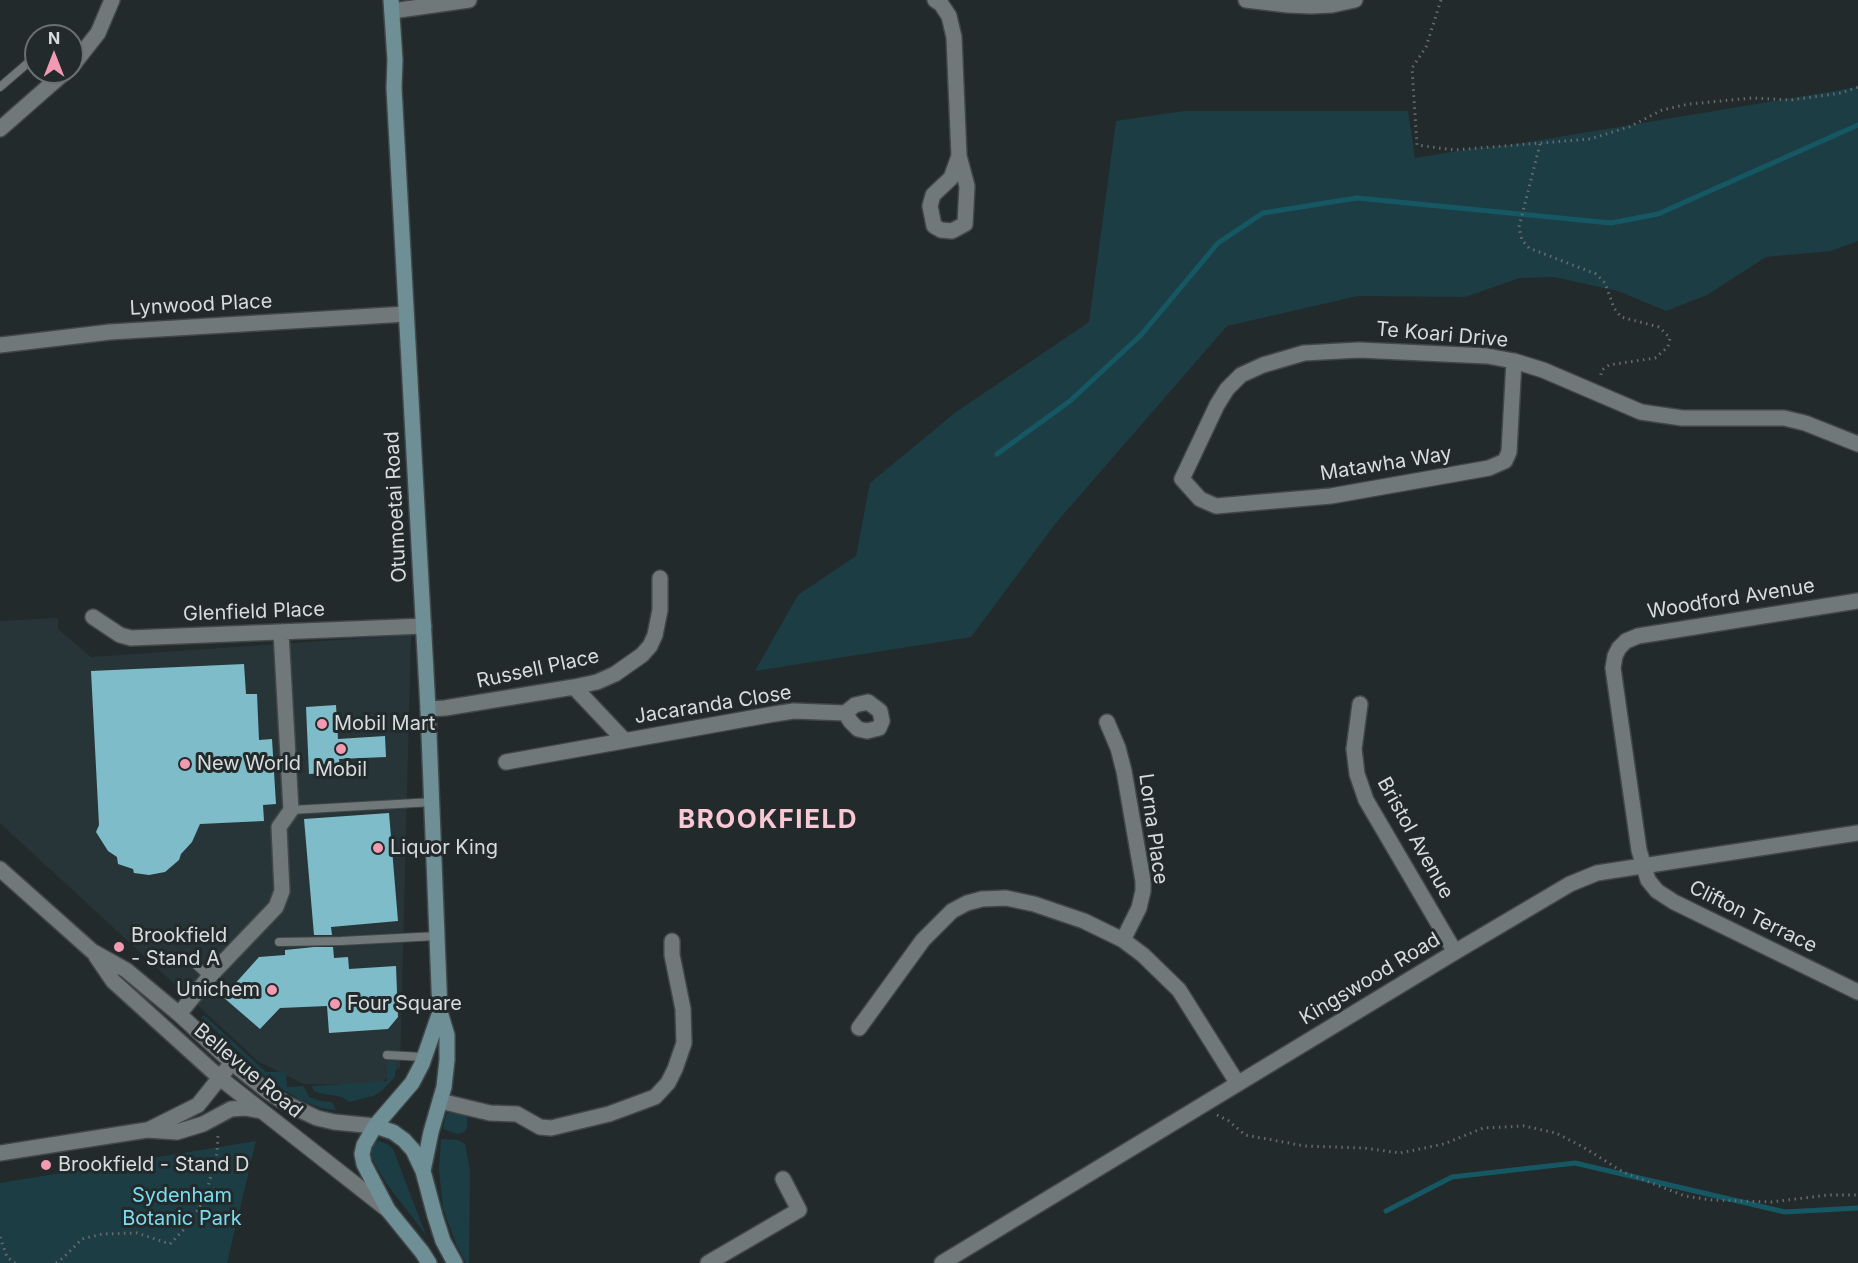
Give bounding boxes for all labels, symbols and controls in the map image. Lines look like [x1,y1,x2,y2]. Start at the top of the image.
north arrow [24,24,84,84]
text: N [48,28,60,48]
street label: Lynwood Place [129,289,273,321]
street label: Te Koari Drive [1375,317,1509,353]
street label: Otumoetai Road [380,431,412,583]
street label: Matawha Way [1318,442,1454,486]
street label: Woodford Avenue [1646,574,1816,624]
street label: Glenfield Place [183,598,325,626]
street label: Russell Place [475,644,601,694]
street label: Jacaranda Close [633,681,793,729]
place label: Mobil Mart [334,712,435,736]
marker: Mobil Mart [315,717,329,731]
marker: Mobil [334,742,348,756]
place label: New World [197,752,301,776]
marker: New World [178,757,192,771]
place label: Mobil [315,758,367,782]
street label: Lorna Place [1133,772,1173,886]
street label: Bristol Avenue [1372,773,1458,903]
district label: BROOKFIELD [678,804,858,836]
place label: Liquor King [390,836,498,860]
marker: Liquor King [371,841,385,855]
street label: Clifton Terrace [1685,876,1821,958]
place label: Brookfield - Stand A [131,924,227,971]
street label: Kingswood Road [1296,928,1444,1030]
marker: Brookfield - Stand A [112,940,126,954]
place label: Unichem [176,978,260,1002]
marker: Unichem [265,983,279,997]
place label: Four Square [347,992,462,1016]
marker: Four Square [328,997,342,1011]
street label: Bellevue Road [189,1019,307,1123]
place label: Brookfield - Stand D [58,1153,250,1177]
marker: Brookfield - Stand D [39,1158,53,1172]
park label: Sydenham Botanic Park [122,1184,242,1231]

